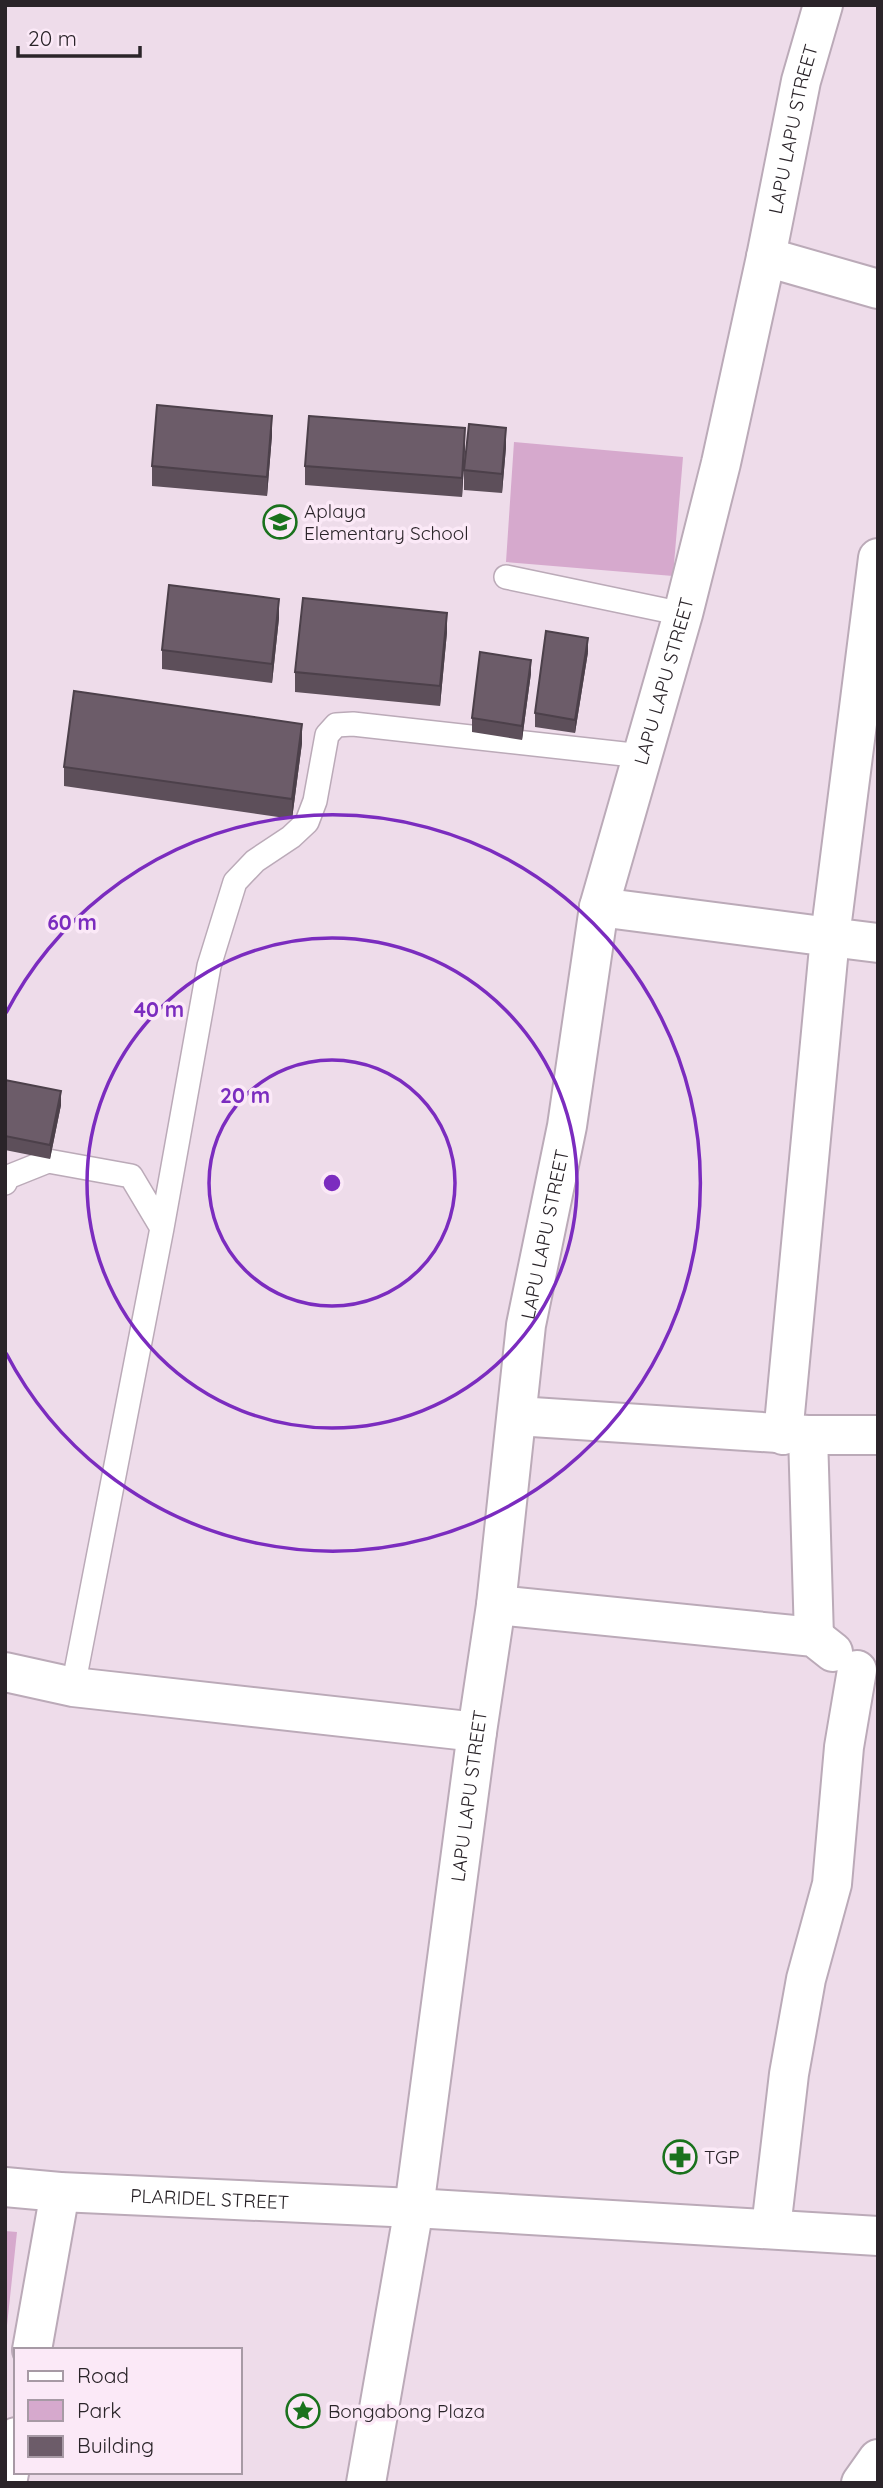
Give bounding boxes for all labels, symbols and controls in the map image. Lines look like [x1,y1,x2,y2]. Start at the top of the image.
scale bar [18,14,140,58]
text: 20 m [28,25,77,51]
street label: LAPU LAPU STREET [763,41,823,216]
place label: Aplaya Elementary School [304,499,469,545]
school or university icon: Aplaya Elementary School [261,503,299,541]
street label: LAPU LAPU STREET [628,595,699,767]
text: 60 m [47,909,97,935]
text: 40 m [134,996,184,1022]
text: 20 m [220,1082,270,1108]
street label: LAPU LAPU STREET [515,1147,574,1321]
centre of rings [320,1171,344,1195]
street label: LAPU LAPU STREET [445,1708,492,1883]
pharmacy icon: TGP [661,2138,699,2176]
place label: TGP [704,2145,740,2169]
street label: PLARIDEL STREET [130,2183,290,2214]
legend [14,2348,242,2474]
text: Road [77,2362,129,2388]
place icon: Bongabong Plaza [284,2392,322,2430]
text: Park [77,2397,121,2423]
place label: Bongabong Plaza [328,2399,485,2423]
text: Building [77,2432,154,2458]

